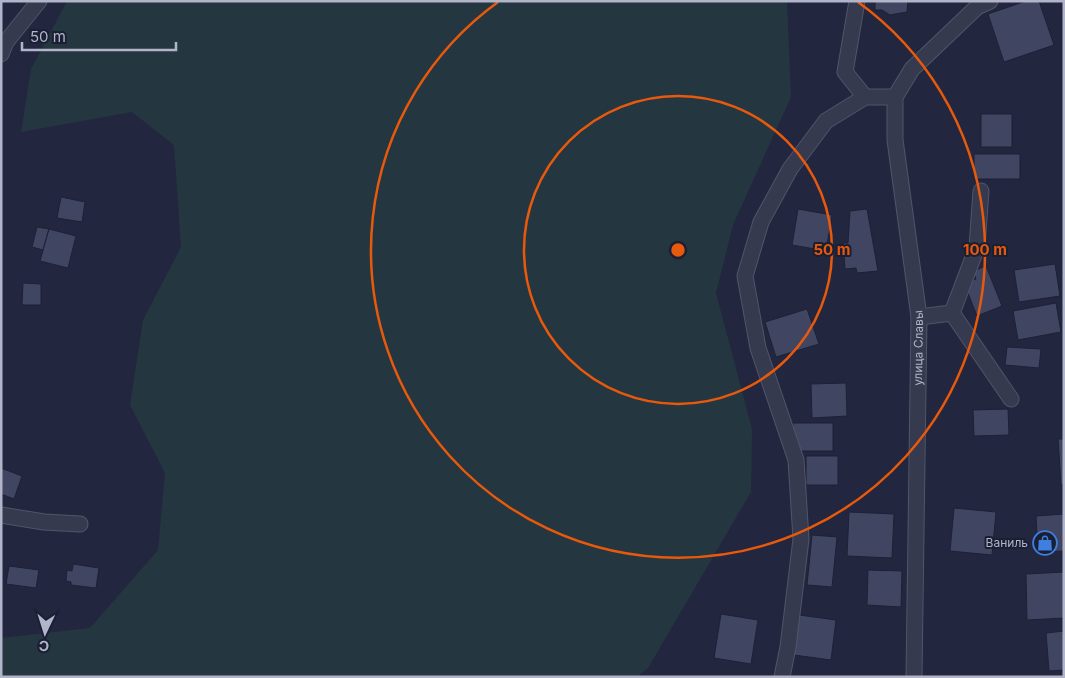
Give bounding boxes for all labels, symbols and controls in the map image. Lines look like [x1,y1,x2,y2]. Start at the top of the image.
scale bar [22,20,176,52]
text: 50 m [30,27,66,46]
text: 50 m [814,240,850,259]
text: 100 m [963,240,1007,259]
centre of rings [669,241,687,259]
street label: улица Славы [910,309,926,386]
shop icon: Ваниль [1032,530,1058,556]
place label: Ваниль [986,535,1028,550]
north arrow [20,608,70,658]
text: С [38,638,50,655]

